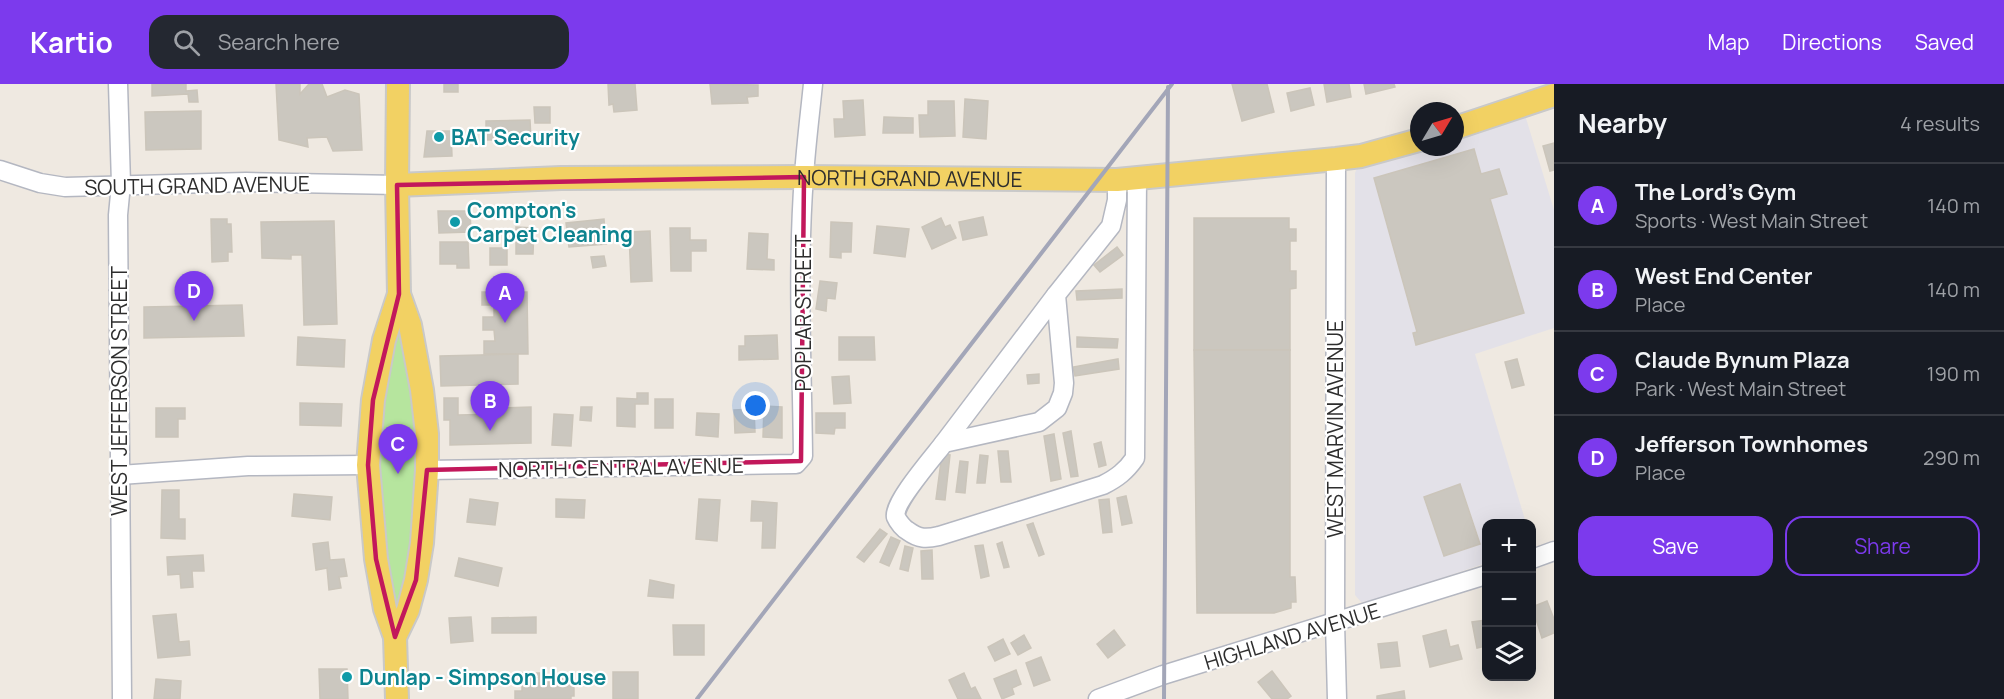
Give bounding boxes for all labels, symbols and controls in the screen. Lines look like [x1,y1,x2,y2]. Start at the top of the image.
search box [149,15,569,69]
text: Kartio [30,23,113,61]
icon: search [170,26,203,59]
text: Search here [218,27,340,57]
text: Map [1708,28,1749,56]
text: Directions [1782,28,1882,56]
text: Saved [1915,28,1974,56]
north arrow [1410,102,1464,156]
text: Nearby [1578,105,1667,141]
text: 4 results [1900,110,1980,137]
place label: BAT Security [451,123,580,151]
marker: BAT Security [432,130,446,144]
street label: NORTH GRAND AVENUE [797,163,1023,193]
street label: SOUTH GRAND AVENUE [84,169,310,201]
text: The Lord's Gym [1635,177,1796,207]
text: A [1591,192,1604,219]
text: 140 m [1927,192,1980,219]
place label: Compton's Carpet Cleaning [467,196,633,248]
text: Sports · West Main Street [1635,207,1868,234]
marker: Compton's Carpet Cleaning [448,215,462,229]
street label: POPLAR STREET [789,234,817,392]
text: West End Center [1635,261,1813,291]
street label: WEST JEFFERSON STREET [105,266,133,516]
pin: D [174,272,214,321]
pin: A [486,274,524,323]
text: B [1591,276,1604,303]
text: 140 m [1927,276,1980,303]
text: Place [1635,291,1685,318]
street label: WEST MARVIN AVENUE [1321,320,1349,538]
text: Claude Bynum Plaza [1635,345,1850,375]
text: C [1590,360,1605,387]
text: 190 m [1927,360,1980,387]
text: Park · West Main Street [1635,375,1846,402]
pin: B [470,382,510,431]
your location [741,391,770,420]
pin: C [378,424,418,474]
text: Jefferson Townhomes [1635,429,1868,459]
text: D [1590,444,1605,471]
text: 290 m [1923,444,1980,471]
street label: NORTH CENTRAL AVENUE [498,451,744,483]
text: Place [1635,459,1685,486]
button: Save [1578,516,1773,576]
button: Share [1785,516,1980,576]
map controls [1482,519,1536,681]
button: + [1482,519,1536,573]
button: − [1482,573,1536,627]
street label: HIGHLAND AVENUE [1201,596,1383,676]
button: layers [1482,627,1536,681]
place label: Dunlap - Simpson House [359,663,606,691]
marker: Dunlap - Simpson House [340,670,354,684]

